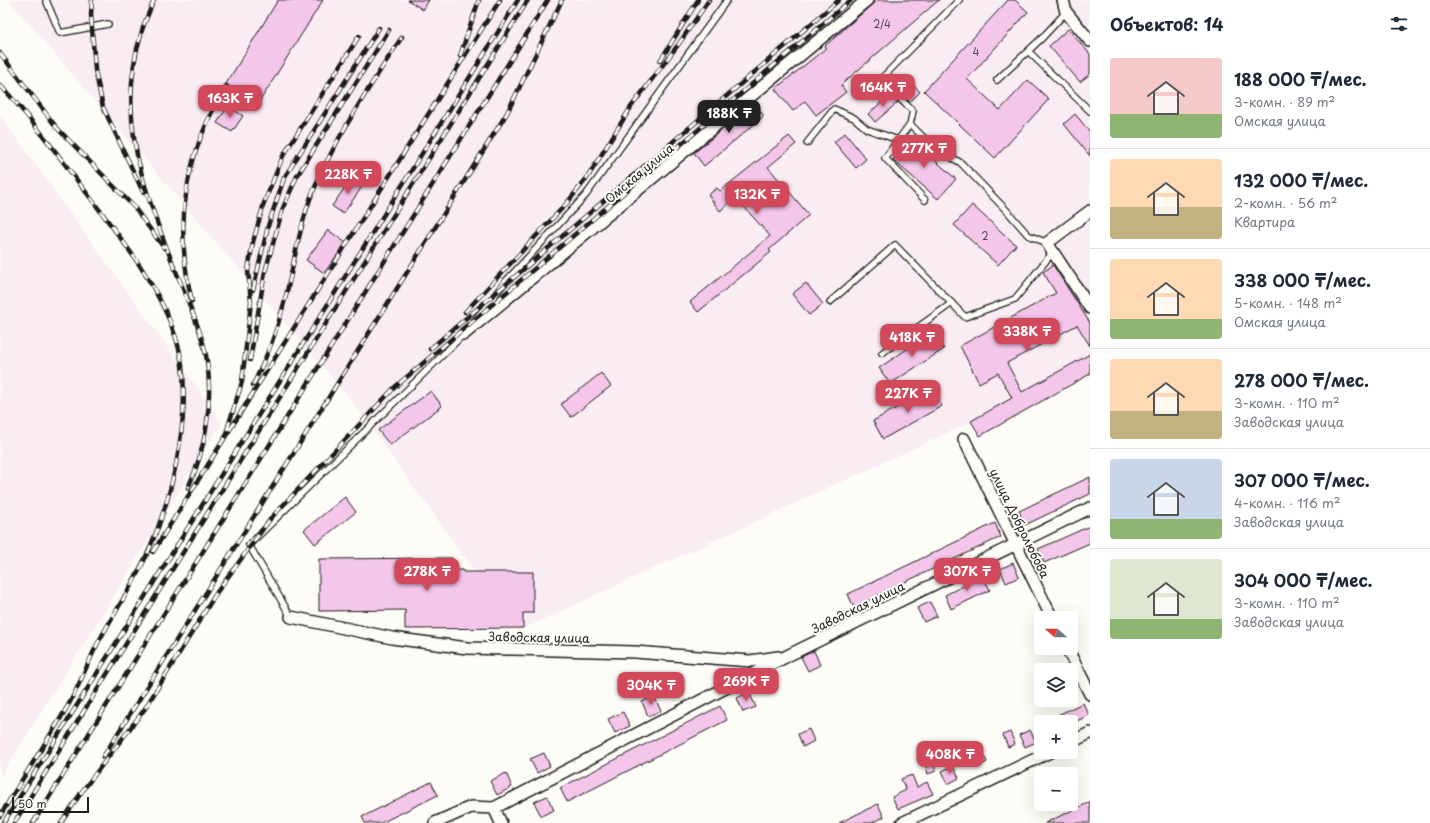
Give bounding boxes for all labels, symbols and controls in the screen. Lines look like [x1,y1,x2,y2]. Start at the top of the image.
text: Объектов: 14 [1110,11,1224,37]
icon: filters [1388,13,1410,35]
house number: 2/4 [873,16,891,31]
house number: 4 [973,44,980,59]
text: 188 000 ₸/мес. [1234,66,1366,92]
pin: 164K ₸ [850,74,916,108]
icon: home [1142,74,1190,122]
text: 164K ₸ [860,77,906,96]
pin: 163K ₸ [197,85,263,119]
text: 163K ₸ [207,88,253,107]
text: 3-комн. · 89 m² [1234,92,1335,111]
pin: 188K ₸ [696,100,762,134]
text: 188K ₸ [707,103,751,122]
text: Омская улица [1234,111,1326,130]
pin: 277K ₸ [891,135,957,169]
text: 277K ₸ [901,138,947,157]
street label: Омская улица [601,139,678,207]
pin: 228K ₸ [315,161,381,195]
text: 228K ₸ [324,164,372,183]
text: 132 000 ₸/мес. [1234,167,1368,193]
icon: home [1142,175,1190,223]
pin: 132K ₸ [724,181,790,215]
text: 132K ₸ [734,184,780,203]
text: 2-комн. · 56 m² [1234,193,1337,212]
text: Квартира [1234,212,1295,231]
house number: 2 [981,228,989,243]
text: 338 000 ₸/мес. [1234,267,1371,293]
icon: home [1142,275,1190,323]
text: 5-комн. · 148 m² [1234,293,1342,312]
text: Омская улица [1234,312,1326,331]
pin: 338K ₸ [994,318,1060,352]
text: 338K ₸ [1003,321,1051,340]
pin: 418K ₸ [879,324,945,358]
text: 418K ₸ [889,327,935,346]
text: 278 000 ₸/мес. [1234,367,1369,393]
icon: home [1142,375,1190,423]
pin: 227K ₸ [875,380,941,414]
text: 227K ₸ [885,383,931,402]
text: 3-комн. · 110 m² [1234,393,1340,412]
text: Заводская улица [1234,412,1344,431]
street label: улица Добролюбова [986,465,1055,581]
text: 307 000 ₸/мес. [1234,467,1370,493]
icon: home [1142,475,1190,523]
text: 4-комн. · 116 m² [1234,493,1340,512]
text: Заводская улица [1234,512,1344,531]
pin: 278K ₸ [394,558,460,592]
pin: 307K ₸ [934,558,1000,592]
text: 278K ₸ [403,561,451,580]
text: 307K ₸ [943,561,991,580]
text: 304 000 ₸/мес. [1234,567,1373,593]
icon: home [1142,575,1190,623]
street label: Заводская улица [808,576,908,637]
text: 3-комн. · 110 m² [1234,593,1340,612]
north arrow [1034,611,1078,655]
map controls [1034,611,1078,811]
text: Заводская улица [1234,612,1344,631]
street label: Заводская улица [488,627,590,647]
button: layers [1034,663,1078,707]
pin: 269K ₸ [713,668,779,702]
text: 269K ₸ [723,671,769,690]
pin: 304K ₸ [618,672,684,706]
text: 304K ₸ [626,675,676,694]
button: + [1034,715,1078,759]
pin: 408K ₸ [917,741,983,775]
text: 408K ₸ [925,744,975,763]
button: − [1034,767,1078,811]
scale bar [12,795,89,814]
text: 50 m [18,795,47,812]

